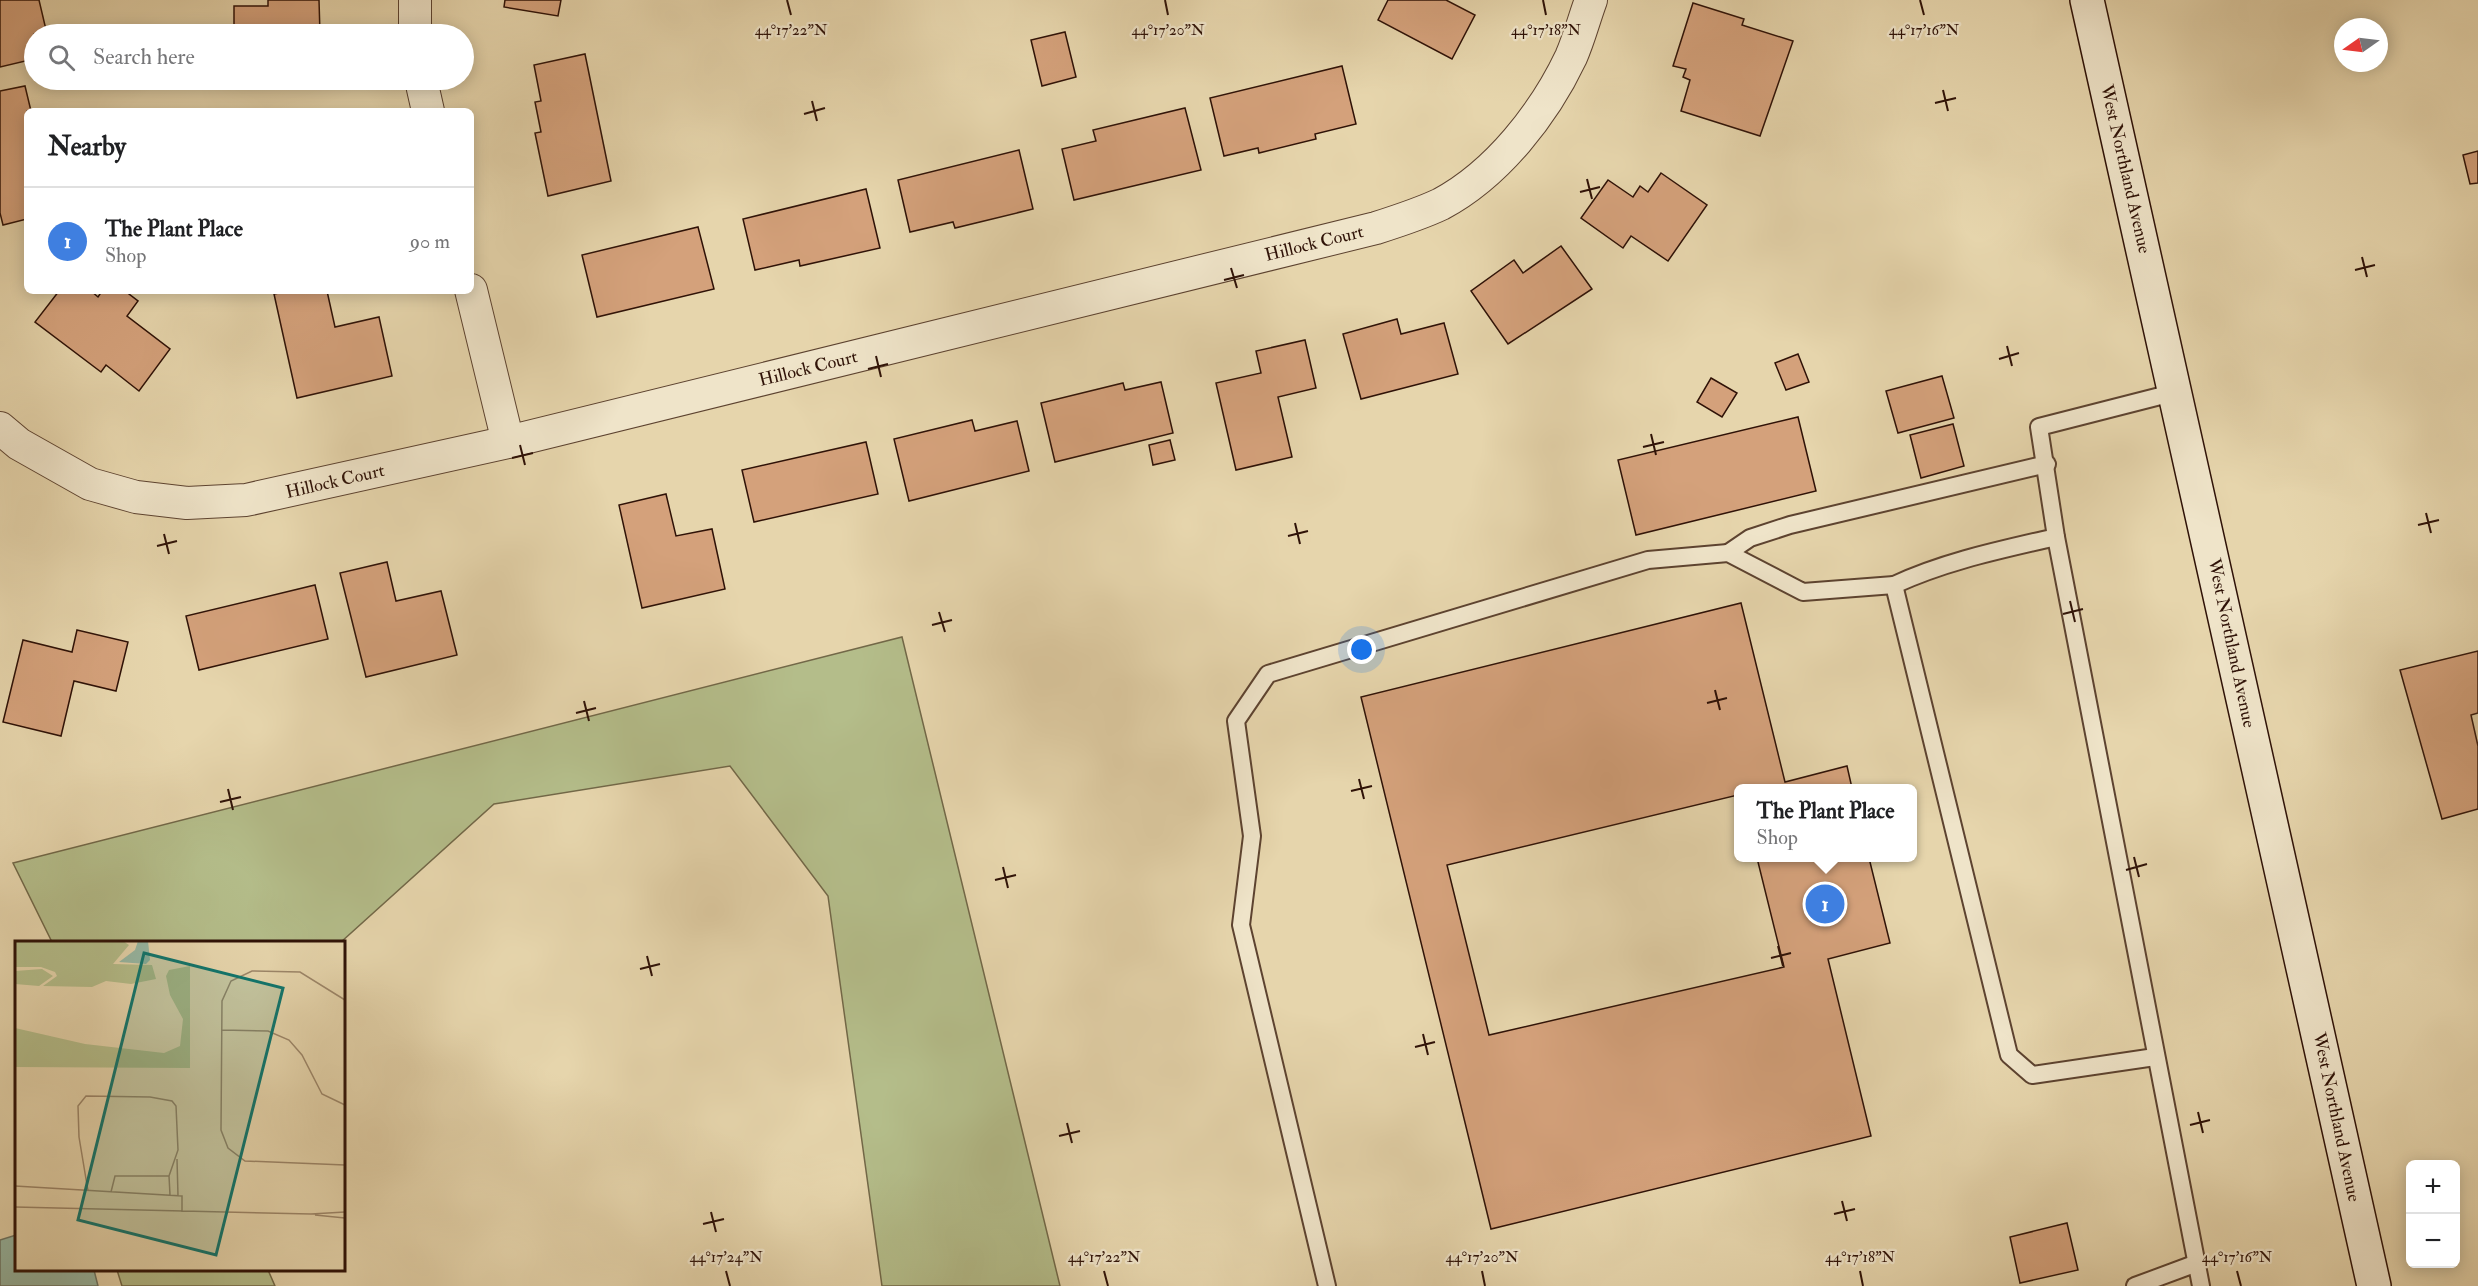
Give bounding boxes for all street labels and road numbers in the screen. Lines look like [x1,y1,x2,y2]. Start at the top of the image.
street label: West Northland Avenue [2095,82,2156,256]
street label: Hillock Court [1262,220,1366,267]
street label: Hillock Court [756,345,860,392]
street label: Hillock Court [283,459,387,504]
street label: West Northland Avenue [2202,555,2261,730]
street label: West Northland Avenue [2307,1029,2366,1204]

